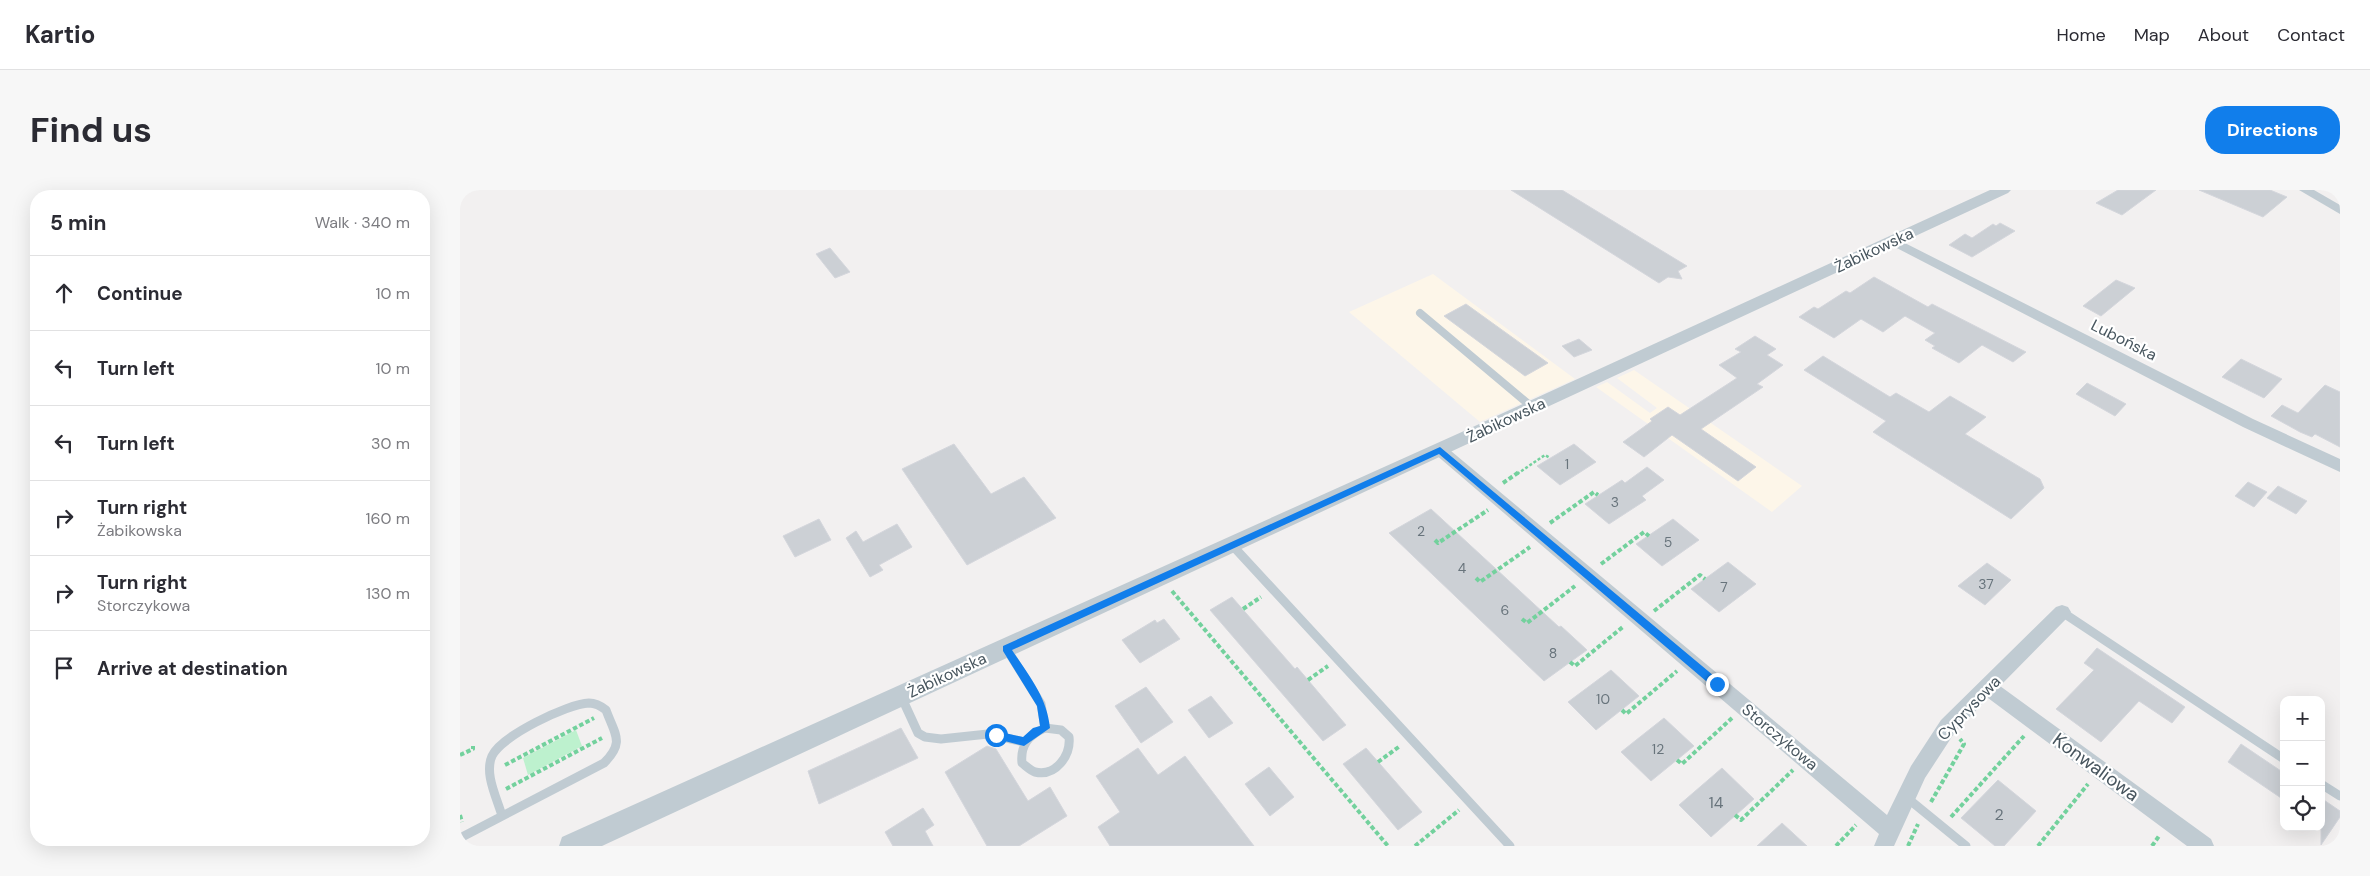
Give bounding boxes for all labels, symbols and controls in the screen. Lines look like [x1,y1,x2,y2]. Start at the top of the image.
text: Kartio [25,19,95,50]
text: Home [2056,23,2106,47]
text: Map [2134,23,2170,47]
text: About [2198,23,2249,47]
text: Contact [2277,23,2345,47]
button: Directions [2205,106,2340,154]
text: Find us [30,107,152,153]
text: 5 min [50,209,106,237]
text: Walk · 340 m [315,212,410,233]
street label: Żabikowska [1831,223,1917,277]
icon: ahead [50,279,78,307]
text: Continue [97,281,183,306]
text: 10 m [376,283,410,304]
street label: Lubońska [2088,315,2160,365]
icon: left [50,354,78,382]
text: Turn left [97,356,175,381]
text: 10 m [376,358,410,379]
street label: Żabikowska [1463,393,1549,447]
icon: left [50,429,78,457]
text: Turn left [97,431,175,456]
text: 30 m [371,433,410,454]
house number: 1 [1565,455,1569,473]
house number: 3 [1611,493,1619,511]
text: Turn right [97,495,187,520]
icon: right [50,504,78,532]
text: 160 m [366,508,410,529]
text: Żabikowska [97,520,182,541]
house number: 2 [1417,522,1425,540]
house number: 5 [1664,533,1672,551]
house number: 4 [1458,559,1467,577]
text: Turn right [97,570,187,595]
house number: 37 [1978,575,1994,593]
house number: 7 [1720,578,1728,596]
icon: right [50,579,78,607]
text: 130 m [366,583,410,604]
text: Storczykowa [97,595,190,616]
house number: 6 [1501,601,1509,619]
house number: 8 [1549,644,1557,662]
street label: Żabikowska [904,648,990,702]
icon: arrive [50,654,78,682]
text: Arrive at destination [97,656,288,681]
street label: Cyprysowa [1933,671,2005,745]
route end [1706,673,1729,696]
house number: 10 [1596,690,1610,708]
map controls [2280,696,2325,831]
button: + [2280,696,2325,741]
street label: Storczykowa [1738,699,1822,775]
route start [985,724,1008,747]
street label: Konwaliowa [2048,727,2144,807]
house number: 12 [1652,740,1664,758]
button: − [2280,741,2325,786]
button: locate [2280,786,2325,831]
house number: 14 [1709,792,1724,813]
house number: 2 [1994,804,2004,825]

